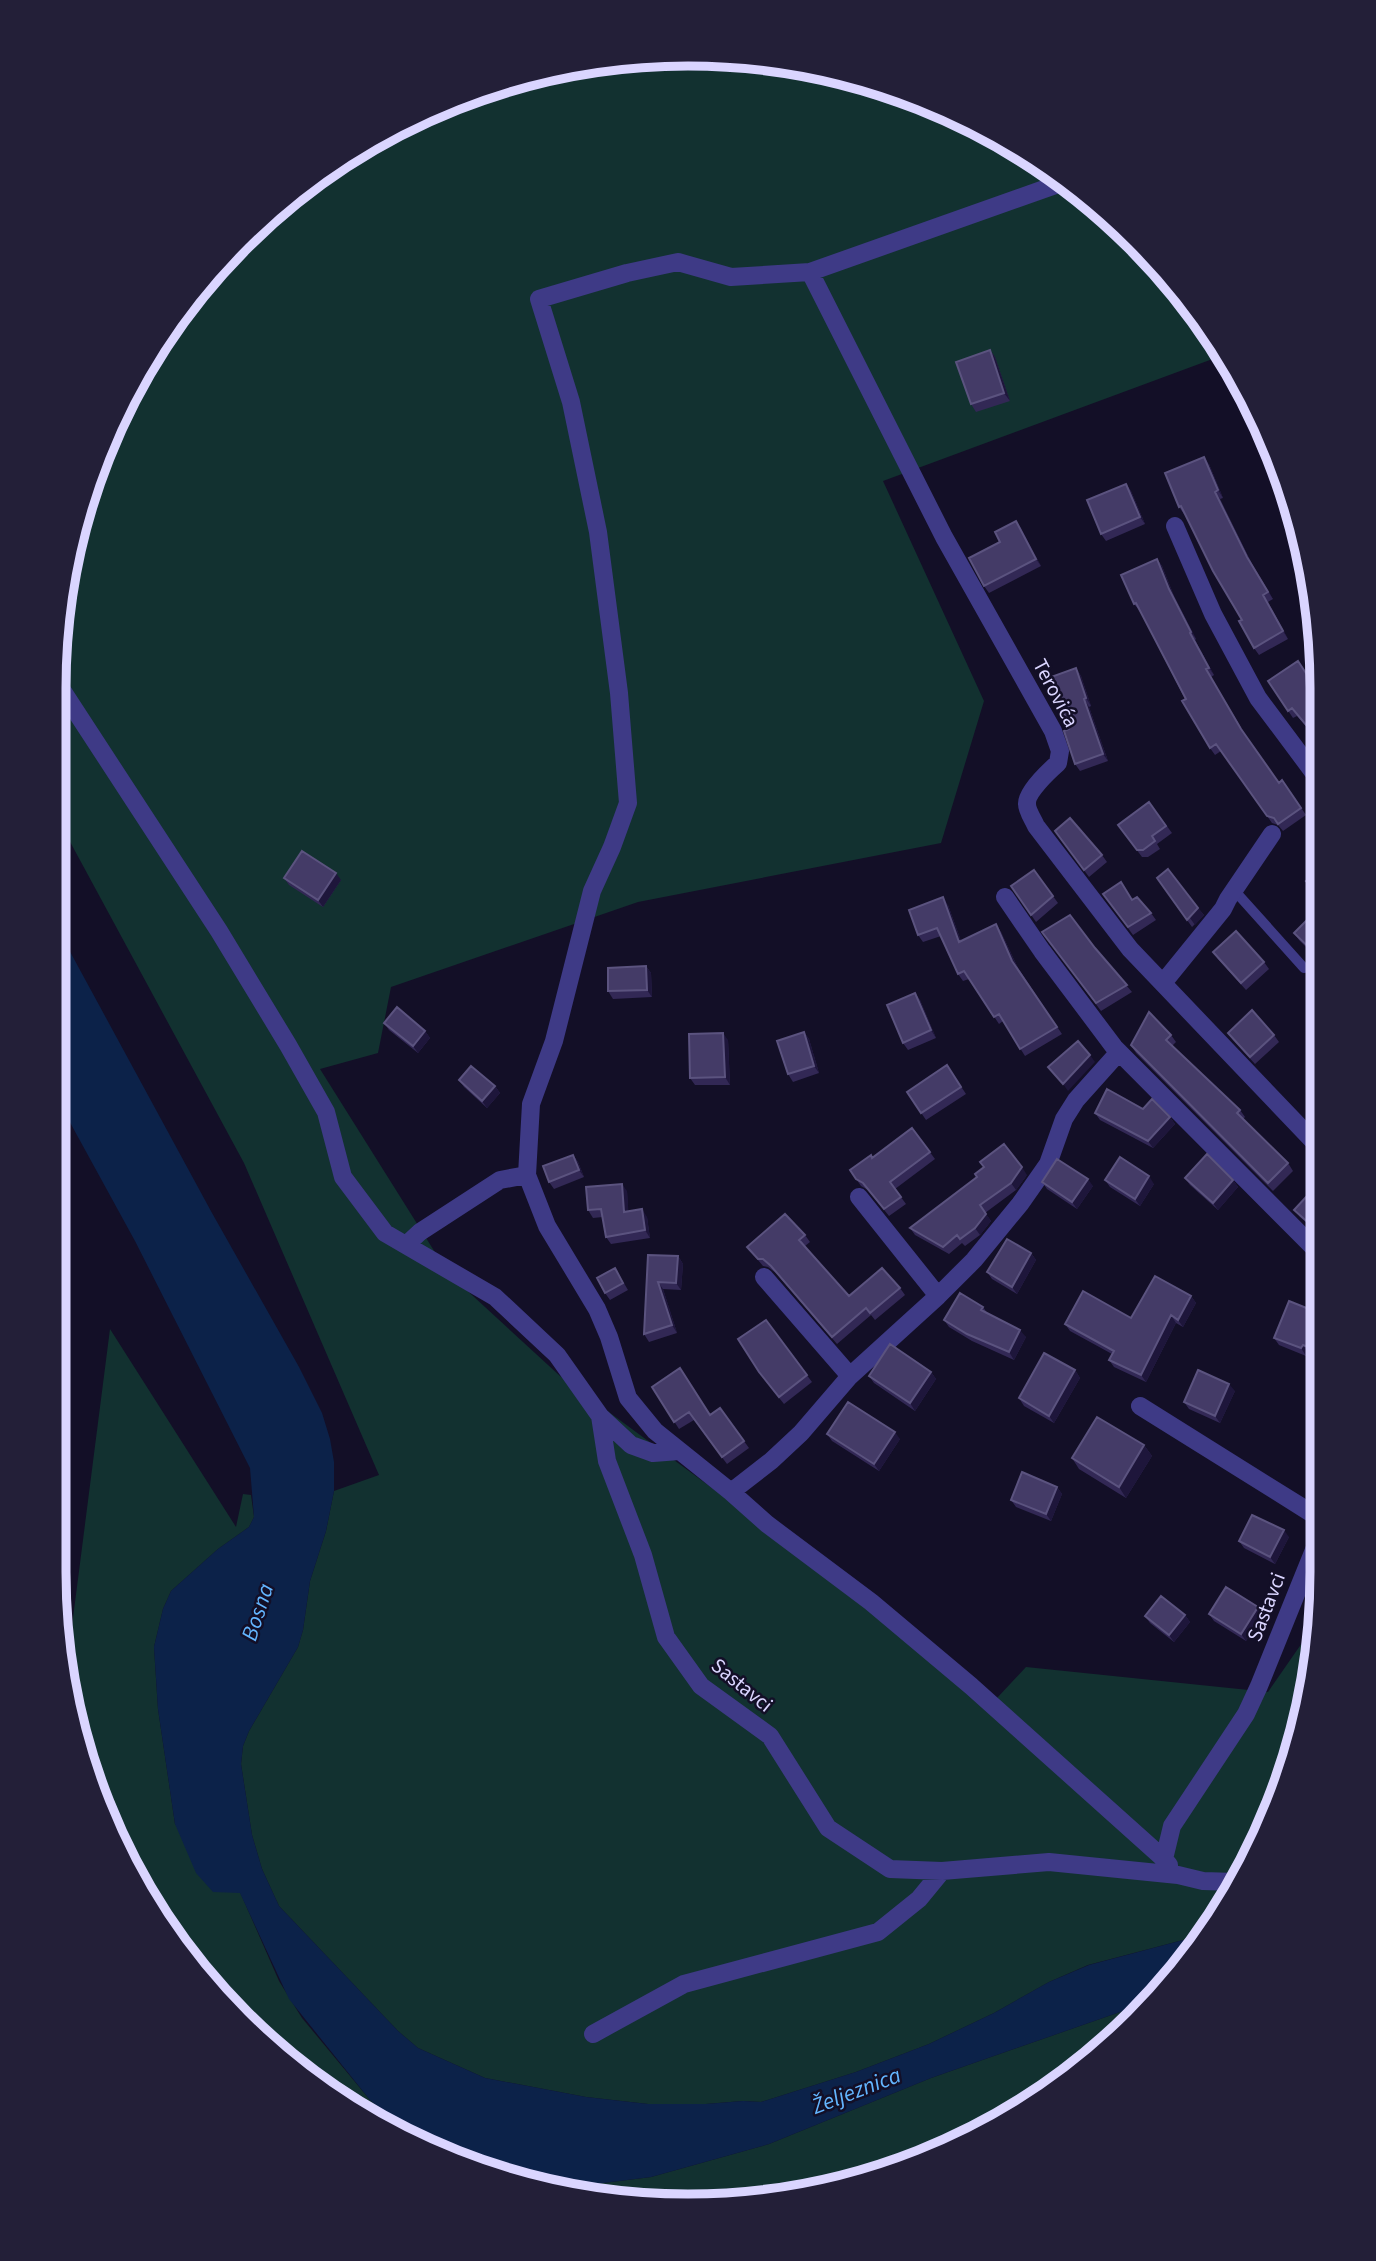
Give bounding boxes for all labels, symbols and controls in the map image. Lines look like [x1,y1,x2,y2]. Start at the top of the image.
street label: Terovića [1025,653,1087,733]
street label: Sastavci [1239,1568,1293,1646]
water label: Bosna [233,1579,282,1645]
street label: Sastavci [705,1651,779,1719]
water label: Željeznica [806,2058,906,2123]

